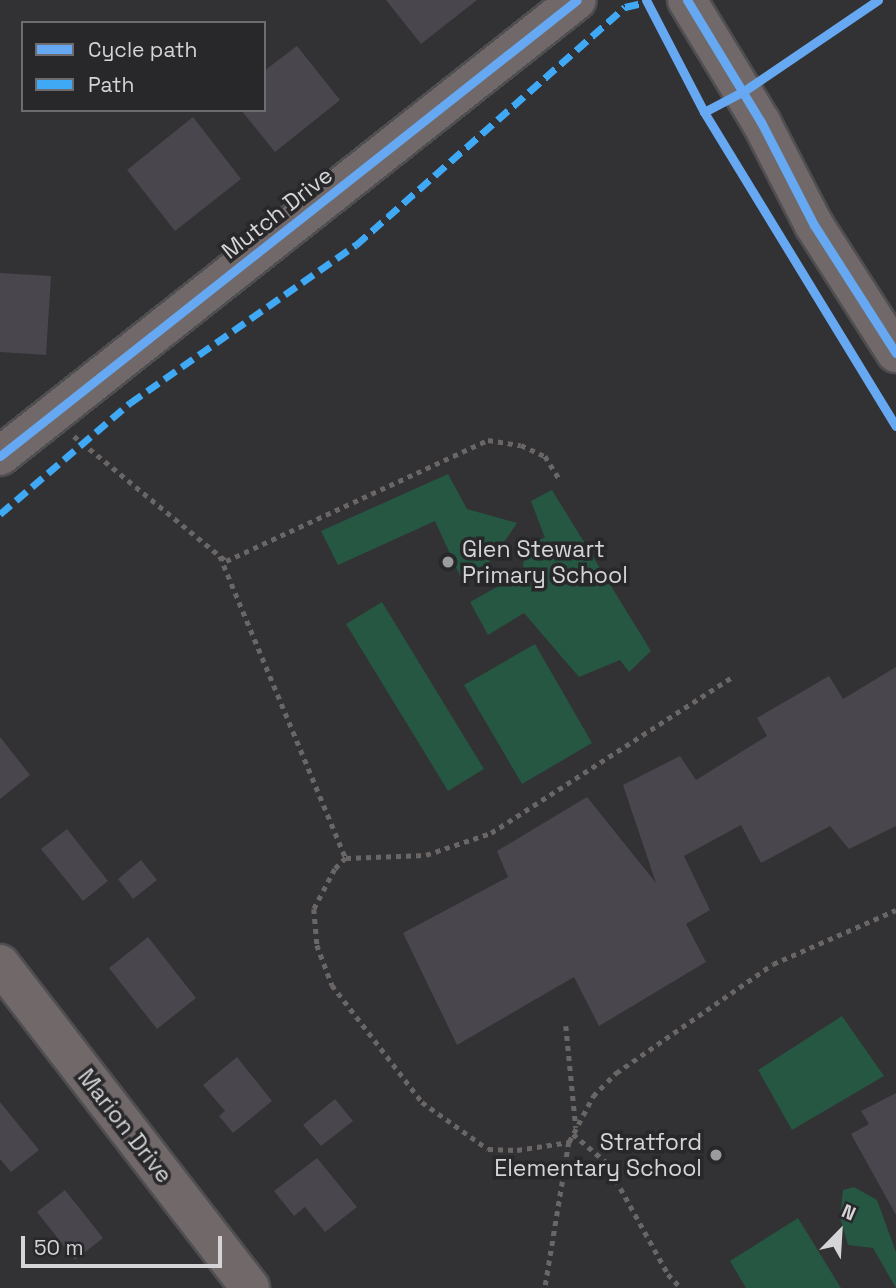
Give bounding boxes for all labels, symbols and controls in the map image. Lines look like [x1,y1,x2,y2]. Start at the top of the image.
legend [21,21,266,112]
text: Cycle path [88,36,197,63]
text: Path [88,71,134,98]
street label: Mutch Drive [216,161,338,265]
place label: Glen Stewart Primary School [462,535,628,589]
marker: Glen Stewart Primary School [440,554,456,570]
street label: Marion Drive [72,1064,178,1188]
place label: Stratford Elementary School [494,1128,702,1182]
marker: Stratford Elementary School [708,1147,724,1163]
north arrow [805,1197,875,1267]
text: N [838,1198,860,1226]
scale bar [24,1222,226,1266]
text: 50 m [34,1234,84,1261]

